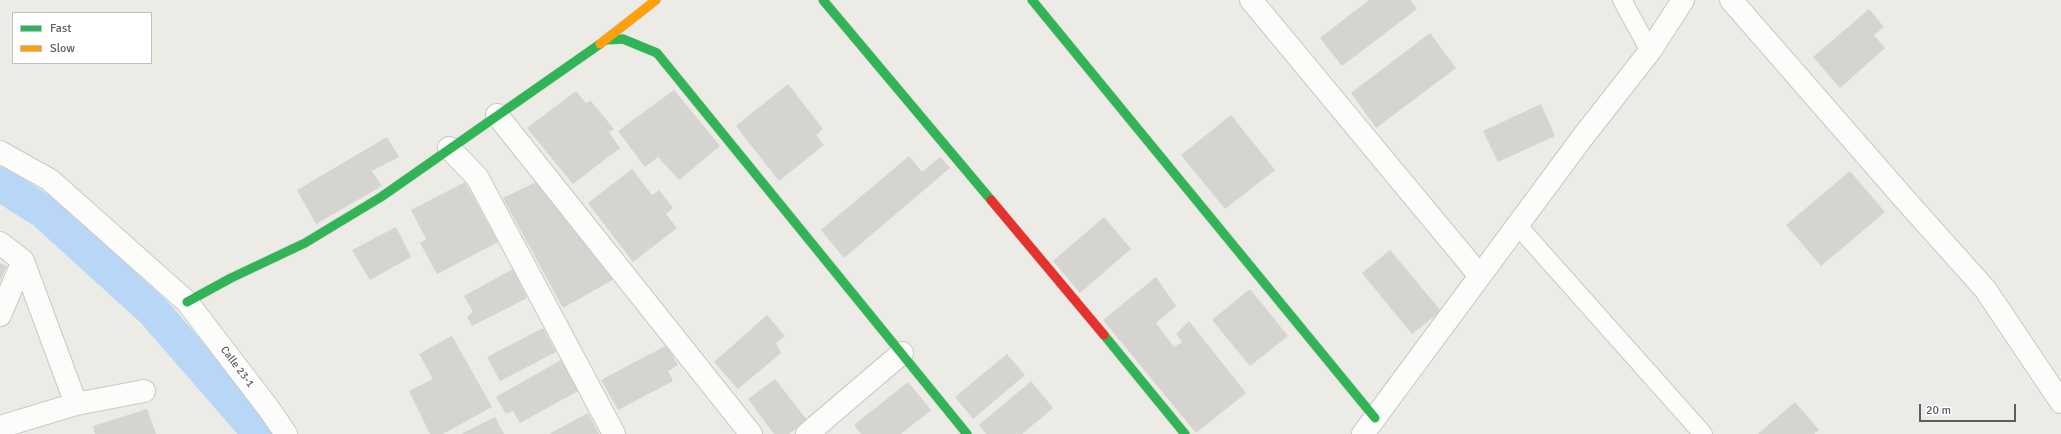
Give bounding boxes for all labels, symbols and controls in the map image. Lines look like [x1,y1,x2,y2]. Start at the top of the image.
legend [12,12,152,64]
text: Fast [50,21,71,36]
text: Slow [50,41,75,56]
street label: Calle 23-1 [217,344,257,390]
scale bar [1921,396,2018,422]
text: 20 m [1926,403,1951,418]

